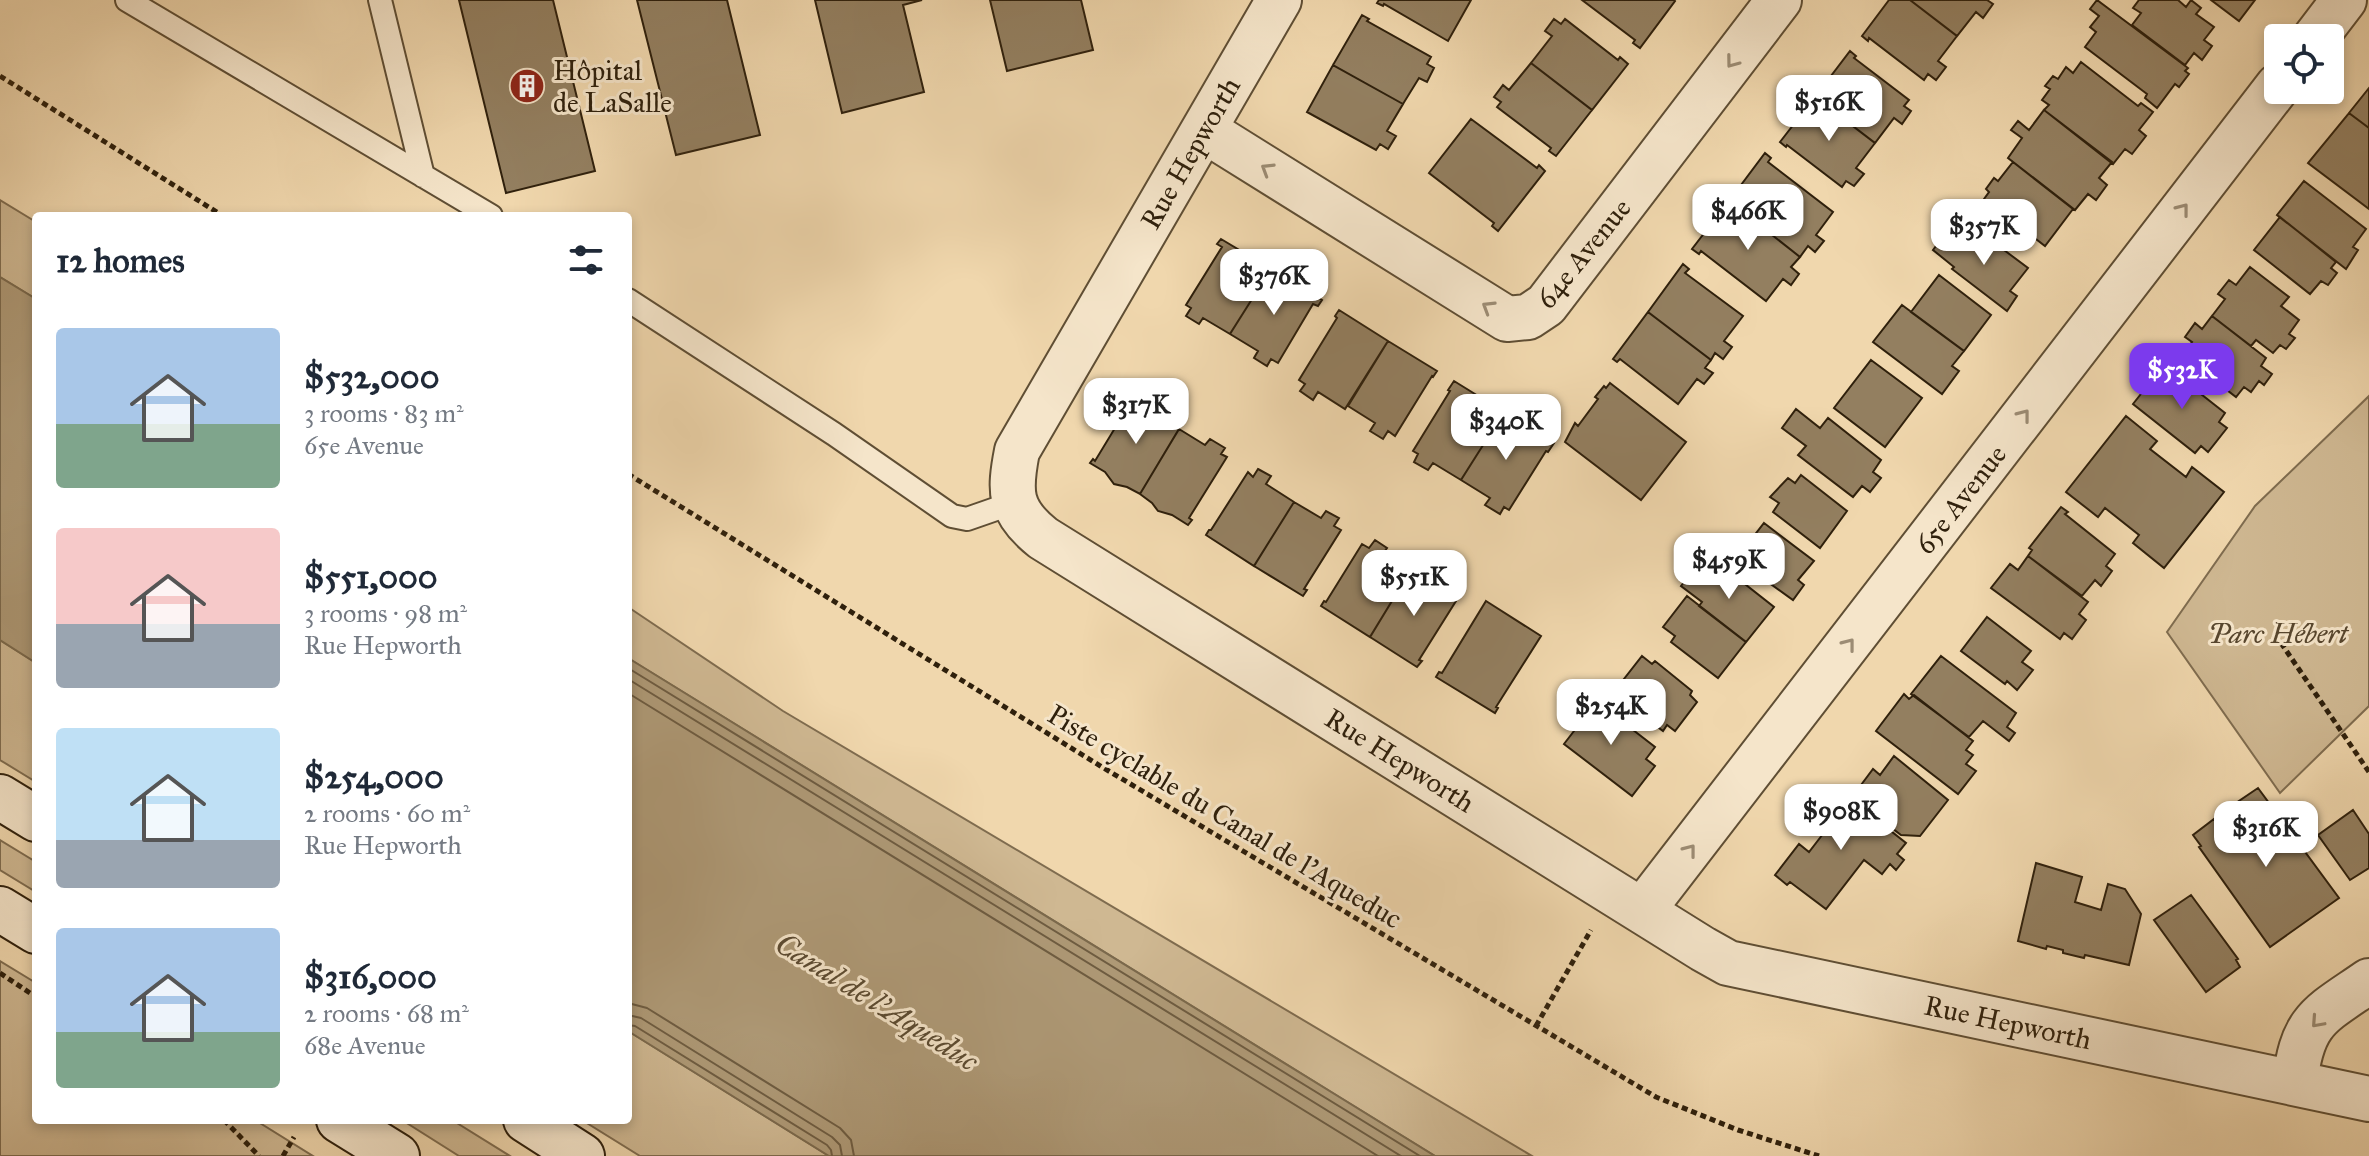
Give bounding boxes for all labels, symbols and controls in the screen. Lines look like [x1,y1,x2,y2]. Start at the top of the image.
map controls [2264,24,2344,104]
button: locate [2264,24,2344,104]
place label: Hôpital de LaSalle [553,53,672,120]
one-way arrow [1728,53,1742,68]
building icon: Hôpital de LaSalle [508,67,546,105]
street label: Rue Hepworth [1133,71,1248,236]
pin: $516K [1773,75,1885,143]
text: $516K [1794,85,1864,117]
one-way arrow [1261,163,1276,178]
pin: $466K [1692,184,1804,252]
street label: 64e Avenue [1528,191,1638,316]
text: $466K [1710,194,1786,226]
pin: $357K [1928,199,2040,267]
one-way arrow [2173,204,2188,218]
text: $357K [1949,209,2019,241]
icon: filters [564,238,608,282]
text: 12 homes [56,240,185,281]
pin: $376K [1218,249,1330,317]
text: $376K [1238,259,1310,291]
one-way arrow [1482,301,1496,316]
pin: $532K [2126,343,2238,411]
text: $532K [2147,353,2217,385]
text: $532,000 [304,356,439,397]
icon: home [120,360,216,456]
pin: $317K [1080,378,1192,446]
text: $317K [1102,388,1170,420]
pin: $340K [1450,394,1562,462]
text: 3 rooms · 83 m² [304,397,464,429]
text: $340K [1469,404,1543,436]
one-way arrow [2015,410,2029,424]
text: 65e Avenue [304,429,424,461]
street label: 65e Avenue [1907,438,2014,561]
pin: $459K [1673,533,1785,601]
text: $459K [1692,543,1766,575]
pin: $551K [1358,550,1470,618]
text: $551,000 [304,556,438,597]
icon: home [120,560,216,656]
text: $551K [1380,560,1448,592]
text: 3 rooms · 98 m² [304,597,467,629]
park label: Parc Hébert [2208,616,2350,651]
text: Rue Hepworth [304,629,462,661]
one-way arrow [1839,638,1853,653]
pin: $254K [1555,679,1667,747]
text: $254K [1575,689,1647,721]
street label: Piste cyclable du Canal de l'Aqueduc [1041,697,1408,936]
street label: Rue Hepworth [1318,701,1481,821]
text: $254,000 [304,756,444,797]
icon: home [120,760,216,856]
pin: $908K [1785,784,1897,852]
text: $908K [1803,794,1879,826]
text: 2 rooms · 60 m² [304,797,470,829]
pin: $316K [2210,801,2322,869]
text: $316K [2232,811,2300,843]
text: Rue Hepworth [304,829,462,861]
one-way arrow [1680,845,1695,859]
water label: Canal de l'Aqueduc [769,925,986,1079]
text: $316,000 [304,956,437,997]
icon: home [120,960,216,1056]
street label: Rue Hepworth [1921,988,2095,1057]
text: 2 rooms · 68 m² [304,997,469,1029]
one-way arrow [2312,1012,2326,1027]
text: 68e Avenue [304,1029,426,1061]

